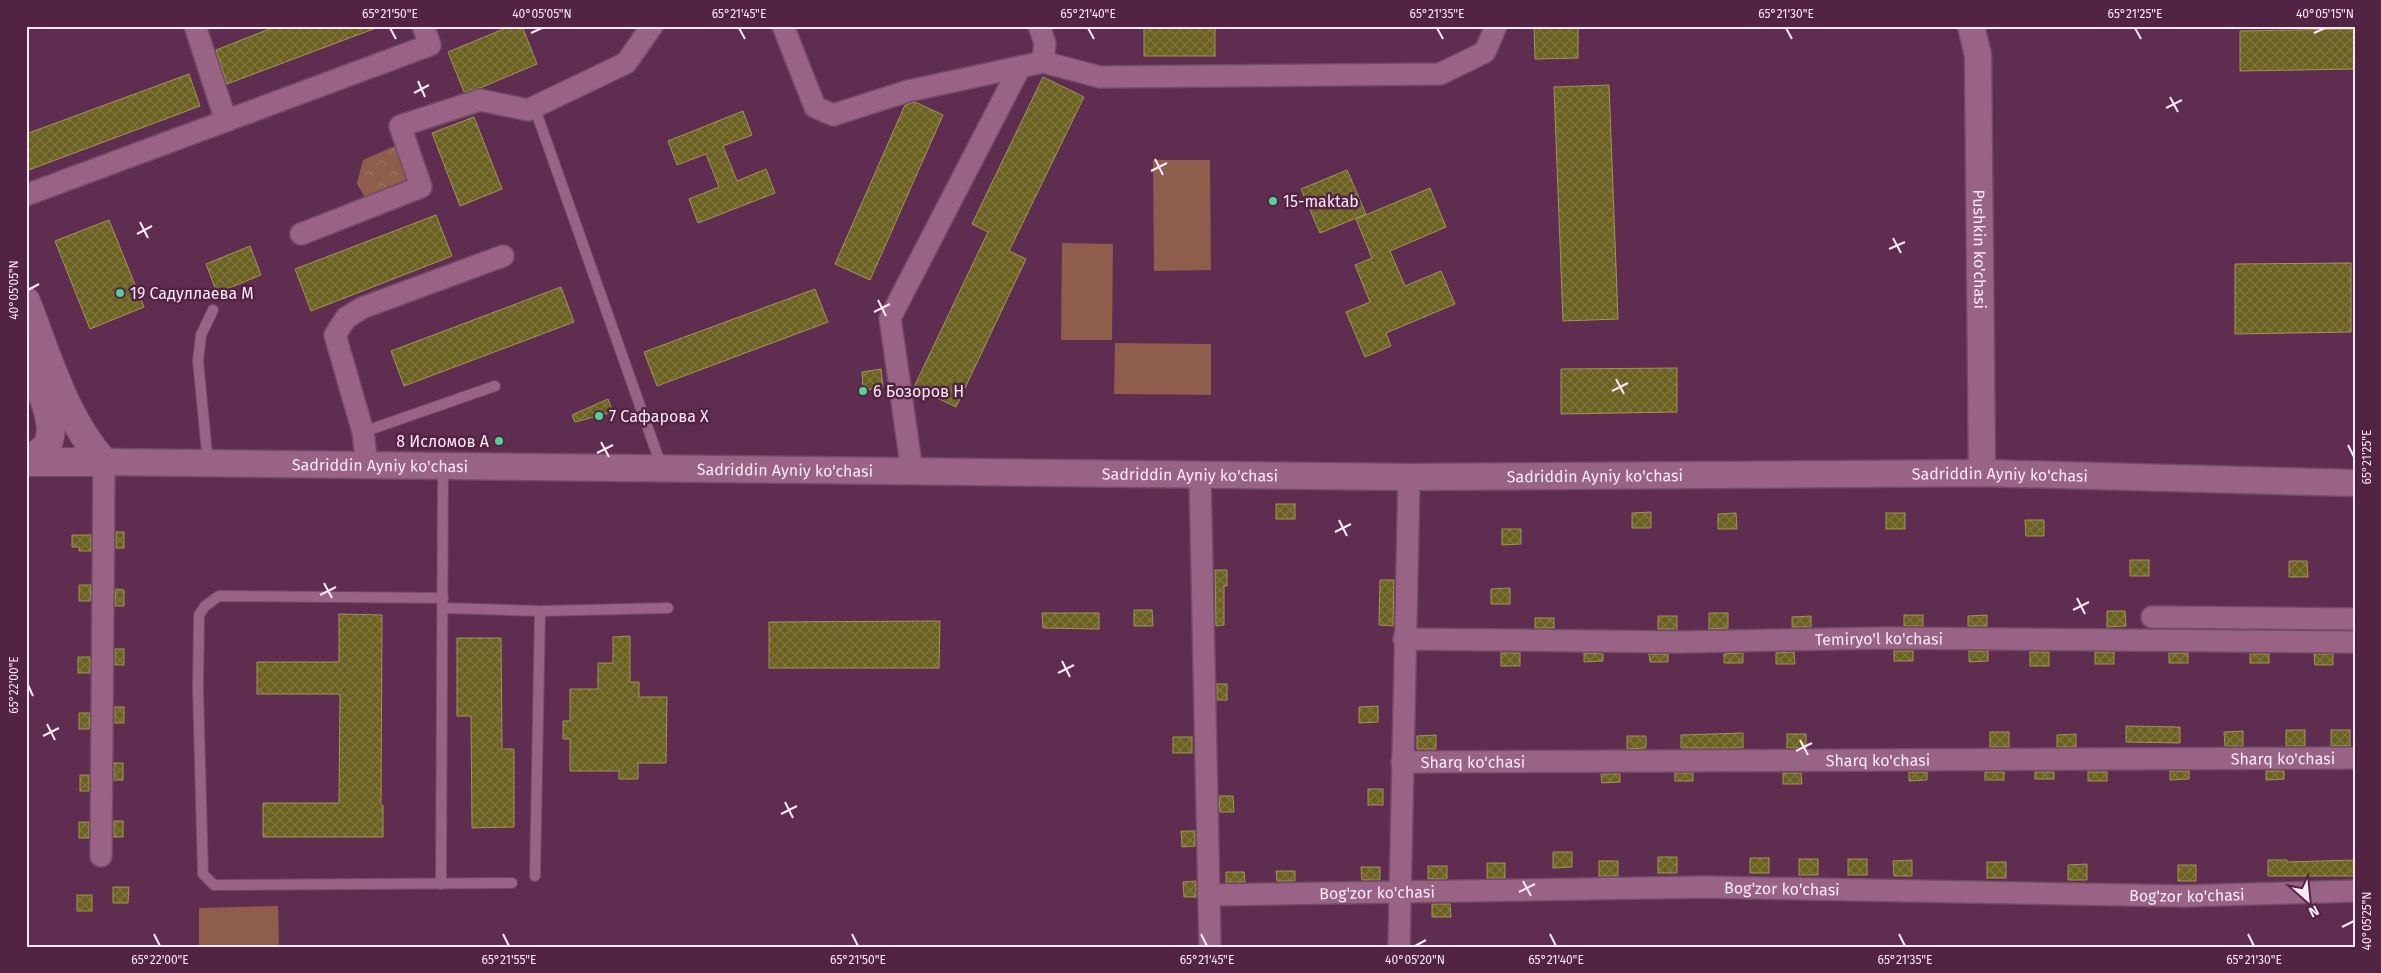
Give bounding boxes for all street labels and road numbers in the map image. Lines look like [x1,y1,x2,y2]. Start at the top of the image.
street label: Pushkin ko'chasi [1969,189,1989,309]
street label: Sadriddin Ayniy ko'chasi [292,455,468,476]
street label: Sadriddin Ayniy ko'chasi [697,460,873,481]
street label: Sadriddin Ayniy ko'chasi [1102,464,1278,485]
street label: Sadriddin Ayniy ko'chasi [1912,464,2088,486]
street label: Sadriddin Ayniy ko'chasi [1507,466,1683,486]
street label: Temiryo'l ko'chasi [1815,629,1943,649]
street label: Sharq ko'chasi [2231,749,2335,769]
street label: Sharq ko'chasi [1826,751,1930,770]
street label: Sharq ko'chasi [1421,752,1525,772]
street label: Bog'zor ko'chasi [1724,878,1840,900]
street label: Bog'zor ko'chasi [1319,882,1435,903]
street label: Bog'zor ko'chasi [2129,885,2245,906]

